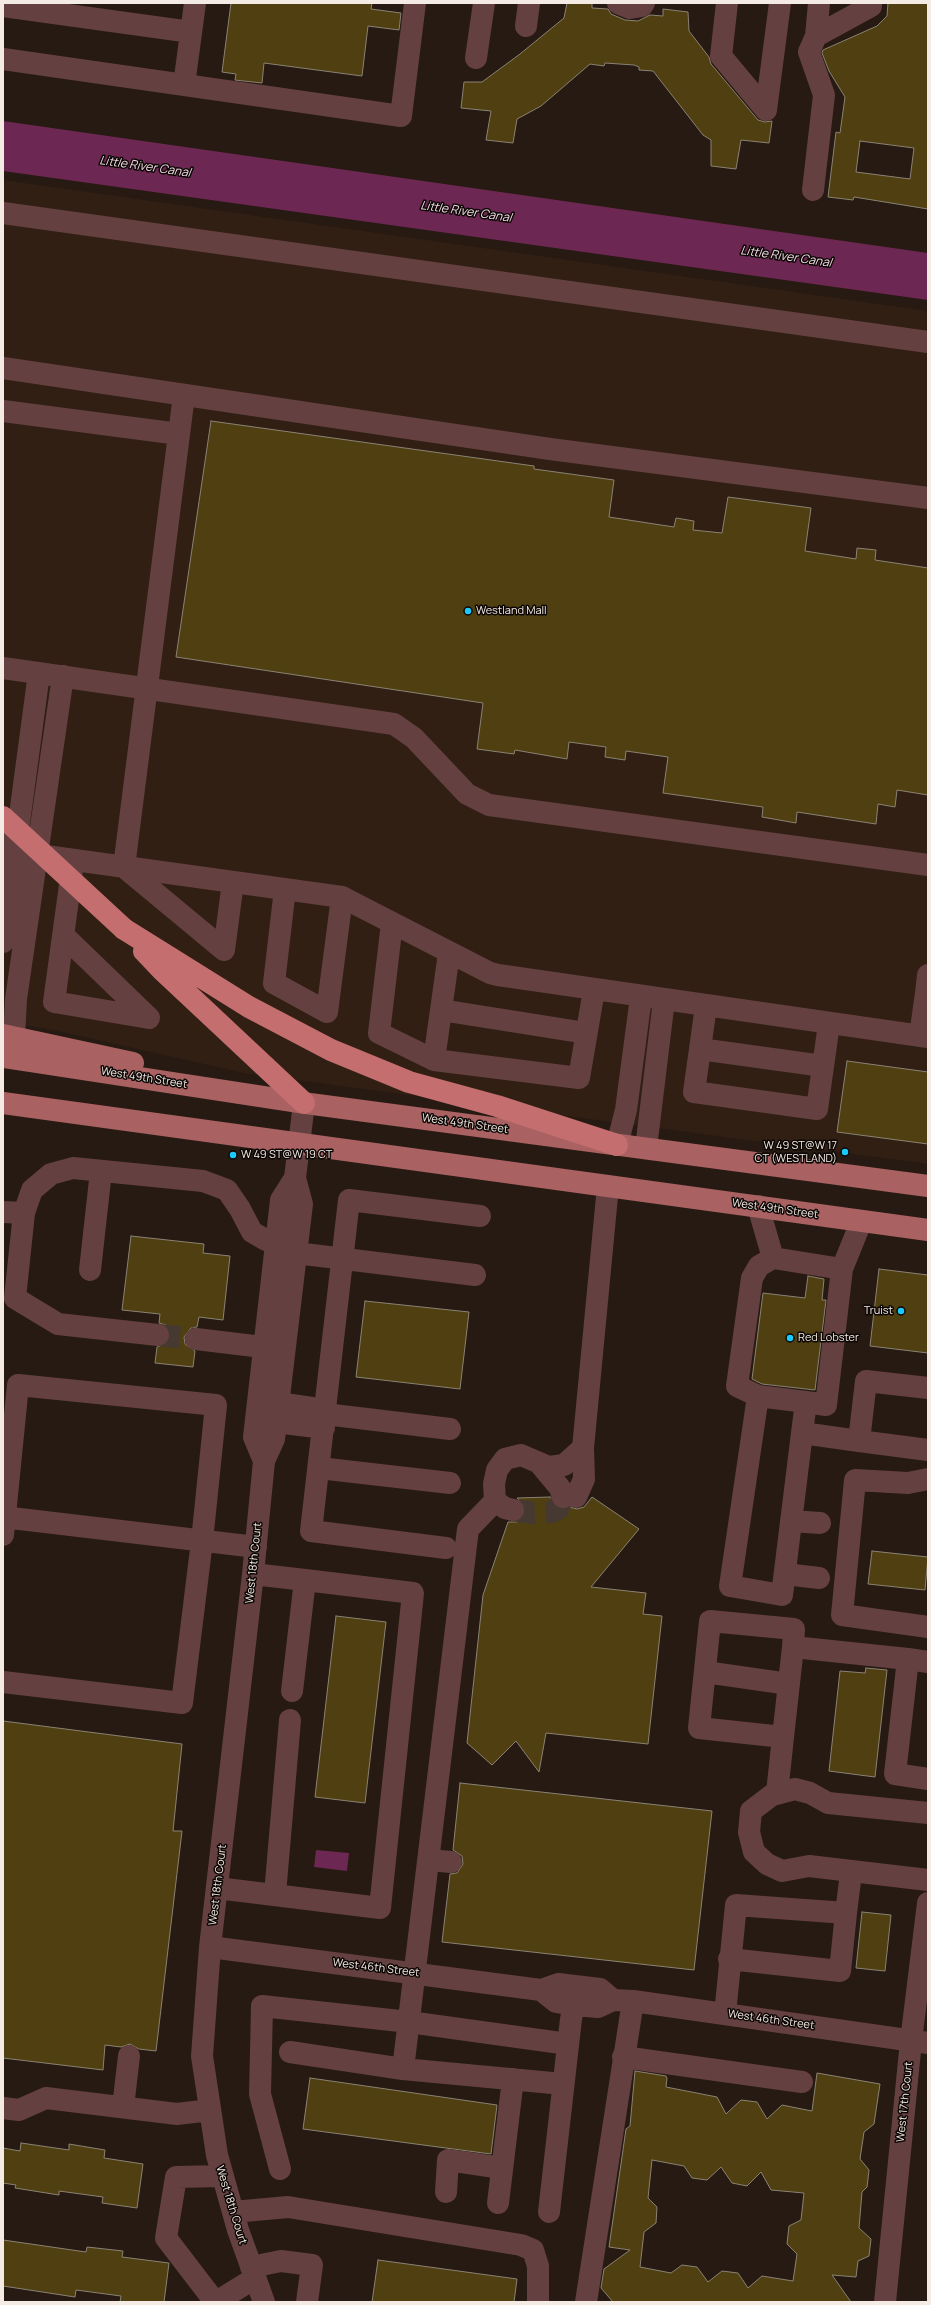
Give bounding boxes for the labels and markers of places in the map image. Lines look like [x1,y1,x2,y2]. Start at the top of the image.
place label: Westland Mall [476,604,547,618]
marker: Westland Mall [463,606,473,616]
place label: W 49 ST@W 17 CT (WESTLAND) [755,1139,837,1165]
marker: W 49 ST@W 17 CT (WESTLAND) [840,1147,850,1157]
place label: W 49 ST@W 19 CT [241,1148,332,1162]
marker: W 49 ST@W 19 CT [228,1150,238,1160]
place label: Truist [864,1304,893,1318]
marker: Truist [896,1306,906,1316]
place label: Red Lobster [798,1331,859,1345]
marker: Red Lobster [785,1333,795,1343]

